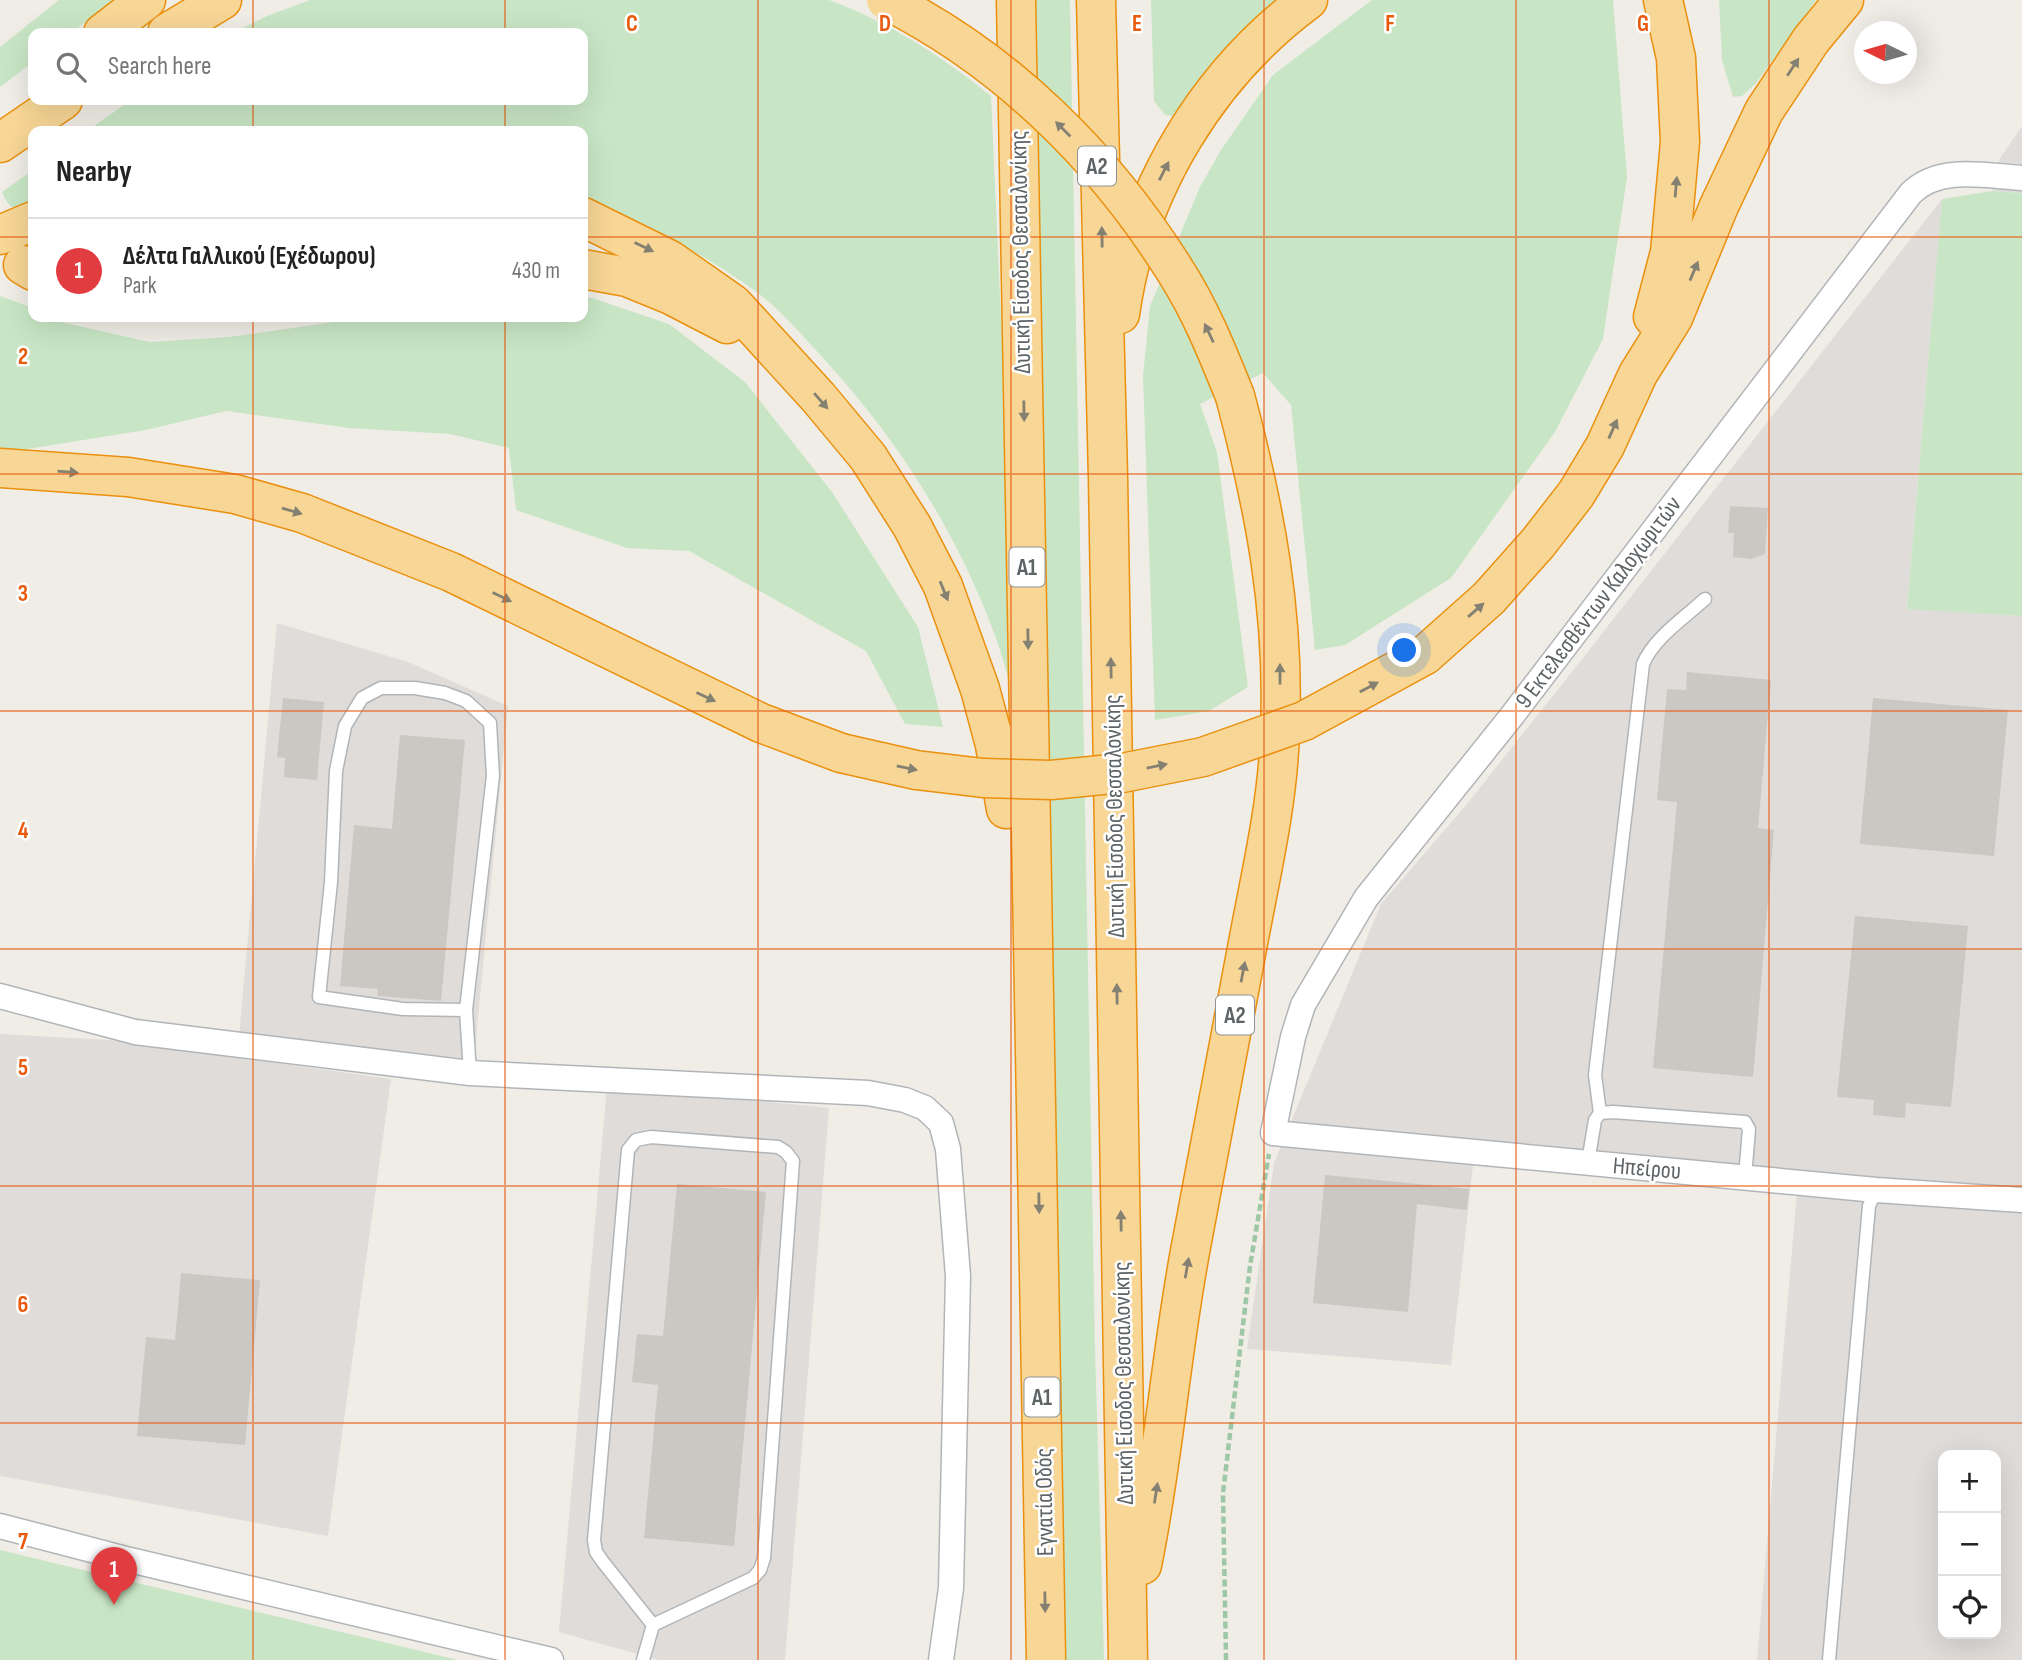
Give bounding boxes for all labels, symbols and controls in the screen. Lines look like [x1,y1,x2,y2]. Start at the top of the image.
text: C [626,10,638,38]
text: D [879,10,891,38]
text: E [1132,10,1142,38]
text: F [1385,10,1395,38]
text: G [1637,10,1649,38]
north arrow [1854,21,1917,84]
search box [28,28,588,105]
icon: search [52,48,90,86]
text: Search here [108,51,211,82]
one-way arrow [1787,57,1800,77]
one-way arrow [1055,121,1072,138]
street label: Δυτική Είσοδος Θεσσαλονίκης [1004,130,1037,374]
road number: Α2 [1078,146,1116,186]
text: Nearby [56,154,132,190]
one-way arrow [1158,161,1170,181]
one-way arrow [1671,176,1682,198]
one-way arrow [1096,226,1108,248]
text: Δέλτα Γαλλικού (Εχέδωρου) [123,241,375,272]
one-way arrow [634,242,654,253]
text: 1 [74,257,84,285]
text: 430 m [512,257,560,285]
one-way arrow [1689,260,1700,281]
text: Park [123,272,157,300]
one-way arrow [1203,323,1214,344]
text: 2 [18,343,28,371]
one-way arrow [813,392,829,410]
one-way arrow [1018,400,1029,422]
one-way arrow [1607,419,1619,439]
one-way arrow [57,467,79,478]
street label: 9 Εκτελεσθέντων Καλοχωριτών [1509,491,1688,714]
one-way arrow [282,506,303,516]
road number: Α1 [1010,548,1044,586]
text: 3 [18,580,28,608]
one-way arrow [939,581,950,602]
one-way arrow [492,591,512,602]
one-way arrow [1467,602,1484,618]
one-way arrow [1022,628,1034,650]
your location [1387,633,1421,667]
one-way arrow [1106,657,1117,679]
one-way arrow [1274,663,1286,685]
one-way arrow [1359,681,1379,692]
one-way arrow [696,691,716,703]
street label: Δυτική Είσοδος Θεσσαλονίκης [1098,694,1131,938]
one-way arrow [1146,760,1168,771]
one-way arrow [896,763,918,774]
text: 4 [18,817,29,845]
one-way arrow [1237,961,1248,983]
one-way arrow [1111,982,1123,1004]
road number: Α2 [1216,996,1254,1034]
text: 5 [18,1054,28,1082]
street label: Ηπείρου [1612,1151,1682,1186]
one-way arrow [1033,1192,1044,1214]
one-way arrow [1115,1210,1127,1232]
one-way arrow [1182,1257,1193,1279]
street label: Δυτική Είσοδος Θεσσαλονίκης [1107,1261,1140,1505]
text: 6 [18,1291,28,1319]
road number: Α1 [1024,1378,1060,1416]
street label: Εγνατία Οδός [1029,1448,1060,1556]
map controls [1938,1450,2001,1639]
button: + [1938,1450,2001,1513]
one-way arrow [1151,1482,1162,1504]
button: − [1938,1513,2001,1576]
text: 7 [18,1528,28,1556]
pin: 1 [91,1547,137,1605]
button: locate [1938,1576,2001,1639]
one-way arrow [1039,1591,1051,1613]

